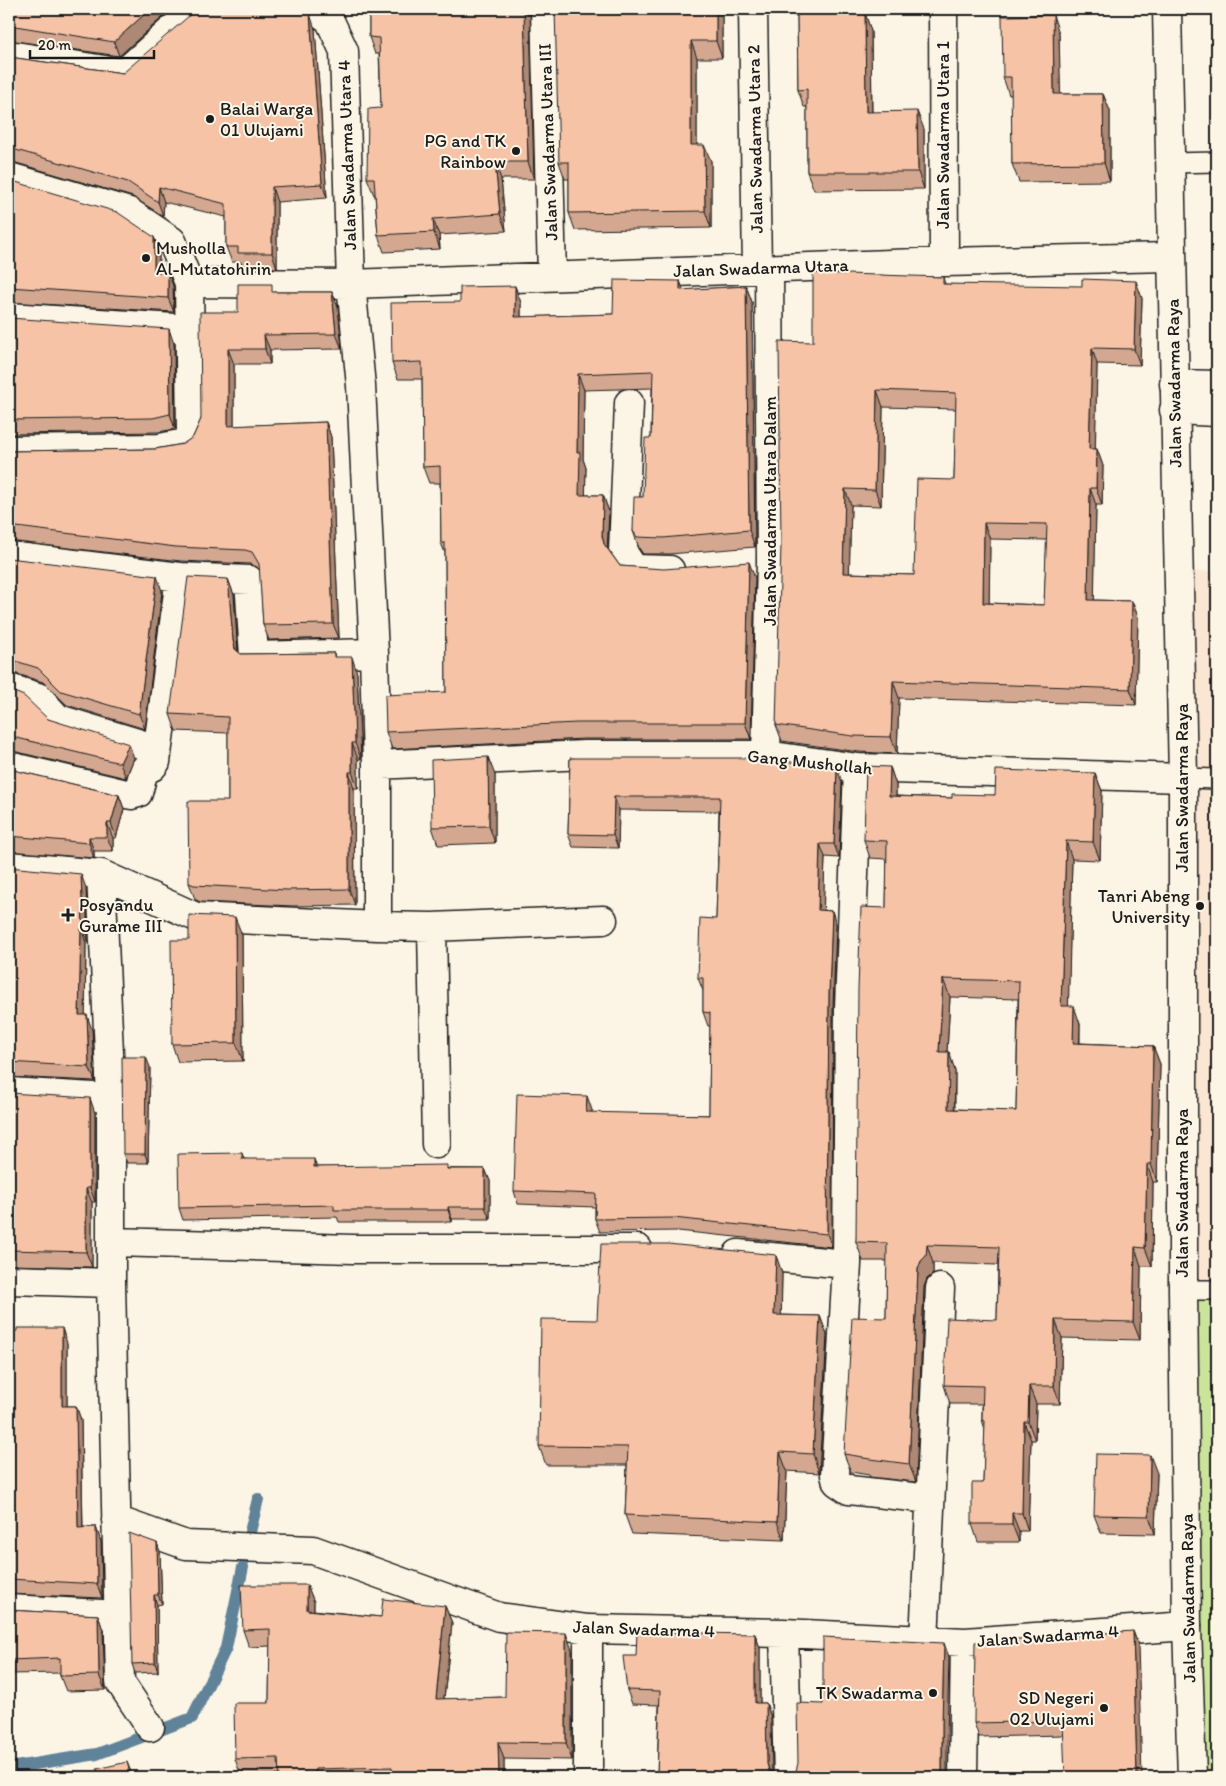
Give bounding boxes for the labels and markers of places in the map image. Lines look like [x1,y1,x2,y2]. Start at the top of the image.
place label: Balai Warga 01 Ulujami [220,98,313,141]
marker: Balai Warga 01 Ulujami [204,113,216,125]
place label: PG and TK Rainbow [424,130,506,173]
marker: PG and TK Rainbow [510,145,522,157]
place label: Musholla Al-Mutatohirin [156,237,271,280]
marker: Musholla Al-Mutatohirin [140,252,152,264]
place label: Tanri Abeng University [1098,885,1191,928]
place label: Posyandu Gurame III [79,894,163,937]
marker: Tanri Abeng University [1194,900,1206,912]
marker: Posyandu Gurame III [61,908,75,922]
place label: TK Swadarma [816,1682,924,1704]
marker: TK Swadarma [927,1687,939,1699]
place label: SD Negeri 02 Ulujami [1009,1687,1094,1730]
marker: SD Negeri 02 Ulujami [1098,1702,1110,1714]

